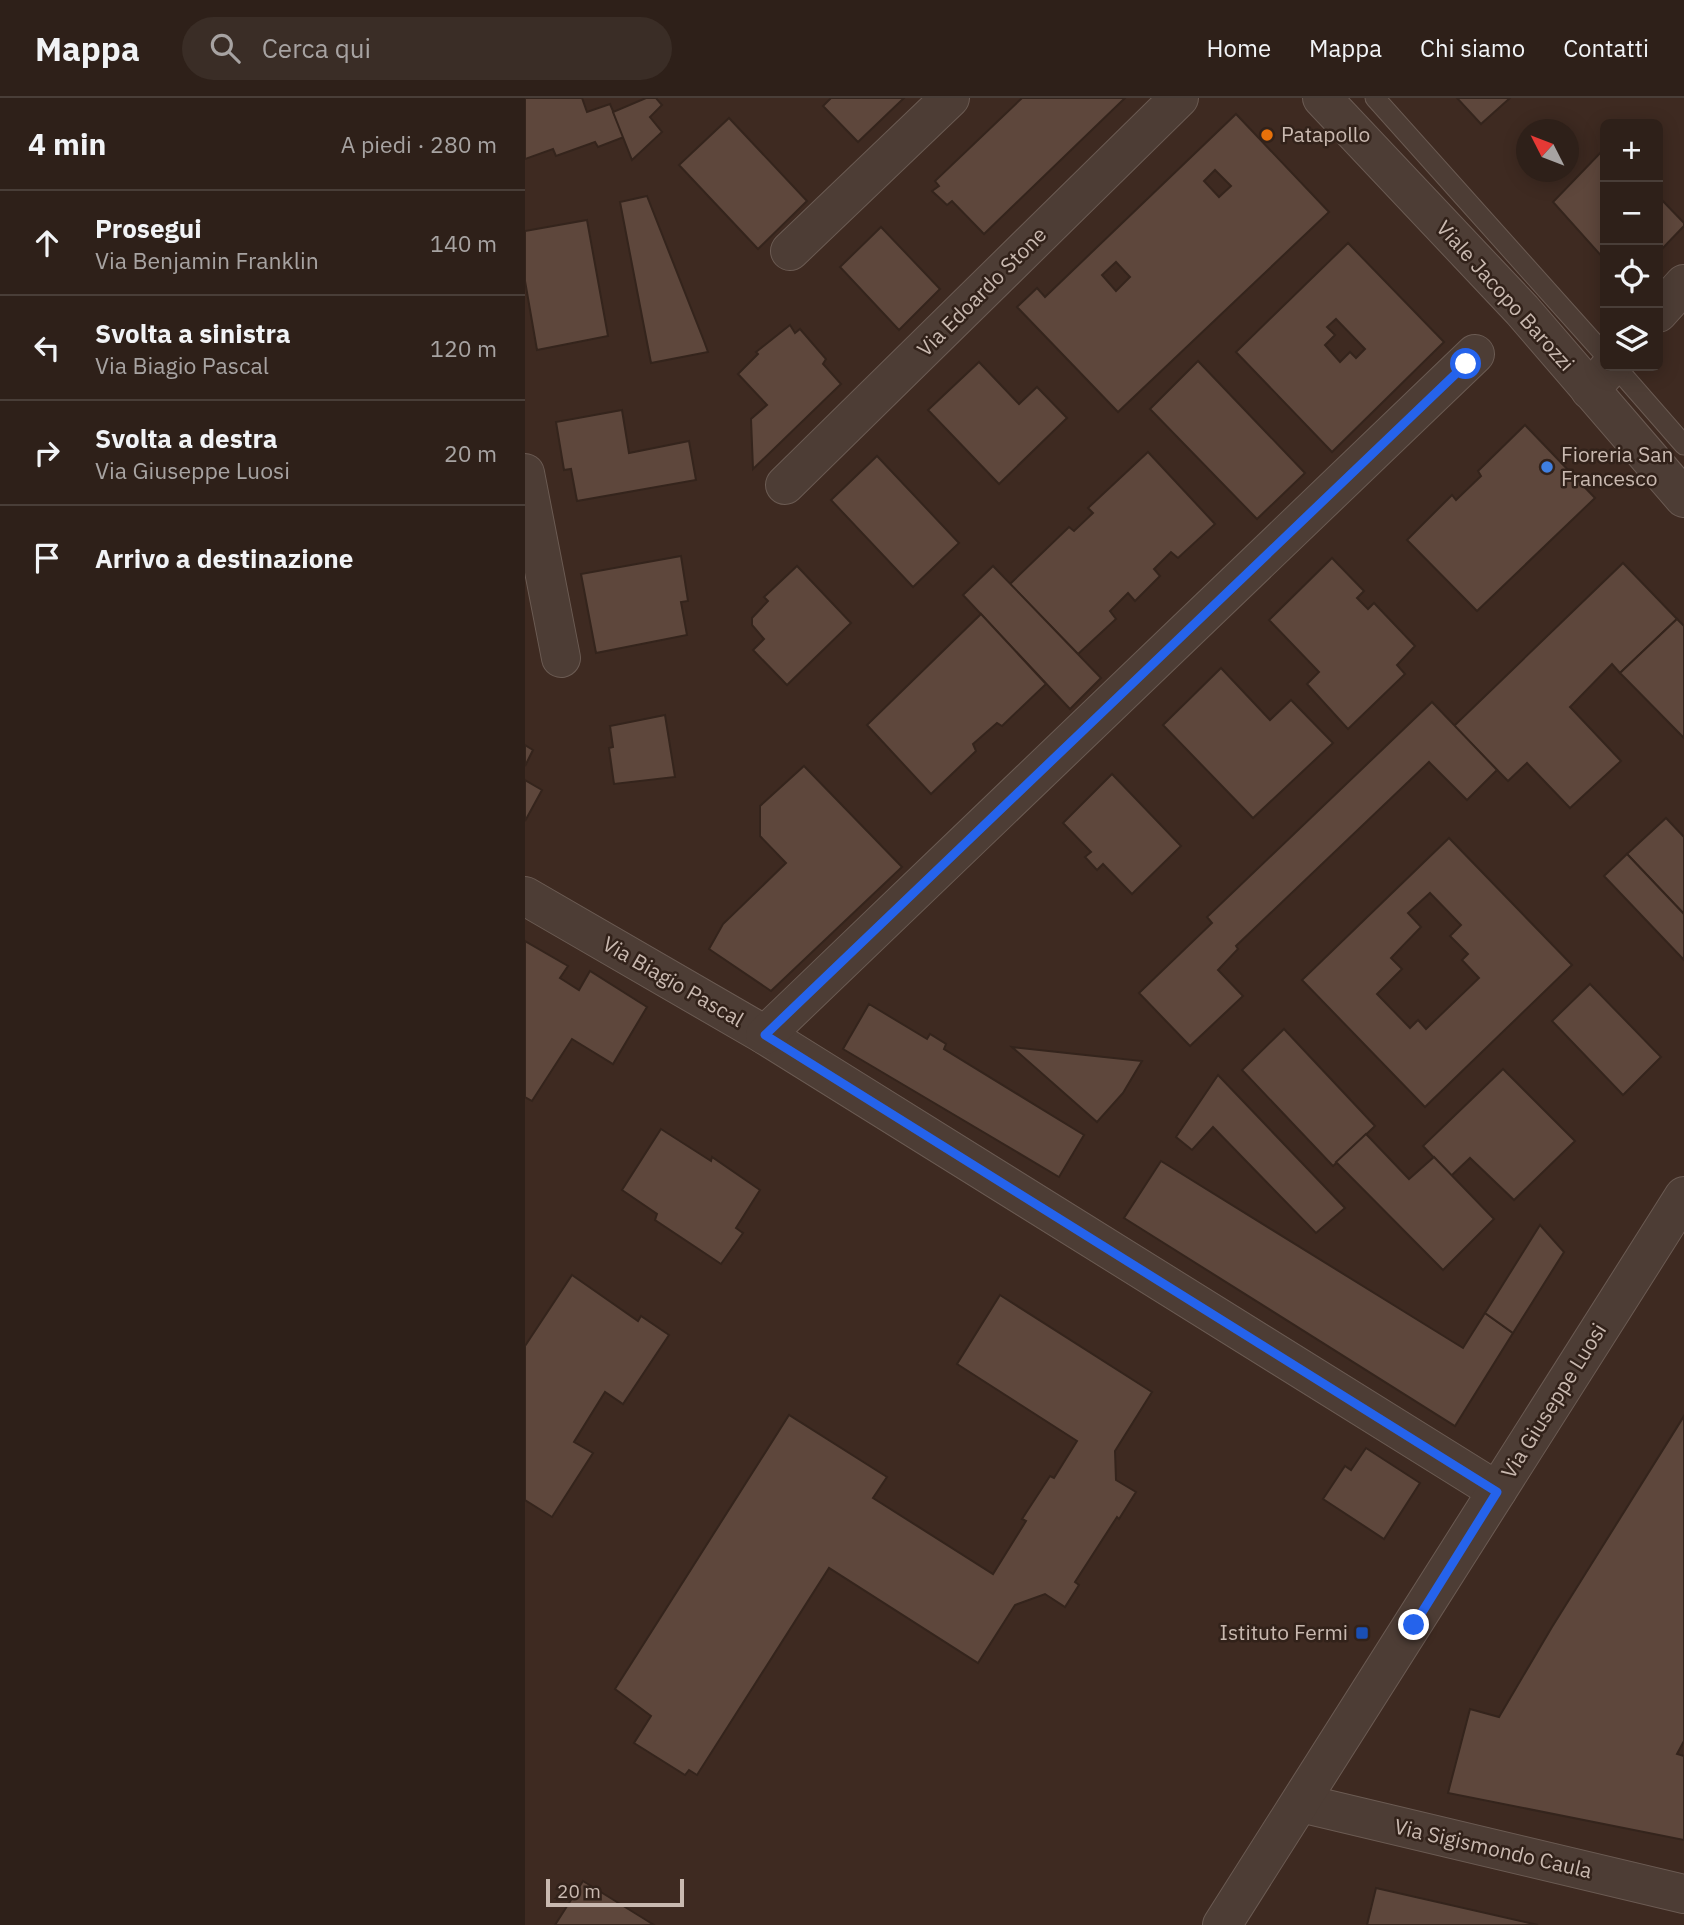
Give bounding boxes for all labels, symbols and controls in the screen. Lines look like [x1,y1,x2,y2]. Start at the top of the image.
search box [182,17,672,80]
text: Mappa [35,27,140,70]
icon: search [206,29,244,67]
text: Cerca qui [262,31,371,65]
text: Home [1207,32,1271,64]
text: Mappa [1309,32,1382,64]
text: Chi siamo [1420,32,1525,64]
text: Contatti [1563,32,1649,64]
north arrow [1516,119,1579,182]
map controls [1600,119,1663,371]
button: + [1600,119,1663,182]
place label: Patapollo [1281,120,1370,148]
text: 4 min [28,124,106,163]
marker: Patapollo [1259,127,1275,143]
text: A piedi · 280 m [341,129,497,159]
button: − [1600,182,1663,245]
text: Prosegui [95,211,202,245]
street label: Viale Jacopo Barozzi [1431,214,1581,377]
street label: Via Edoardo Stone [910,220,1052,362]
icon: ahead [28,224,66,262]
text: 140 m [430,228,497,258]
text: Via Benjamin Franklin [95,245,319,275]
button: locate [1600,245,1663,308]
button: layers [1600,308,1663,371]
text: Svolta a sinistra [95,316,291,350]
icon: left [28,329,66,367]
text: 120 m [430,333,497,363]
route start [1450,348,1481,379]
text: Via Biagio Pascal [95,350,269,380]
text: Svolta a destra [95,421,277,455]
icon: right [28,434,66,472]
text: 20 m [444,438,497,468]
place label: Fioreria San Francesco [1561,440,1673,492]
text: Via Giuseppe Luosi [95,455,290,485]
marker: Fioreria San Francesco [1539,459,1555,475]
icon: arrive [28,539,66,577]
text: Arrivo a destinazione [95,541,353,575]
street label: Via Biagio Pascal [598,929,750,1033]
street label: Via Giuseppe Luosi [1494,1318,1612,1483]
route end [1398,1609,1429,1640]
place label: Istituto Fermi [1220,1618,1348,1646]
marker: Istituto Fermi [1354,1625,1370,1641]
street label: Via Sigismondo Caula [1392,1812,1595,1884]
scale bar [546,1876,684,1908]
text: 20 m [557,1879,601,1903]

